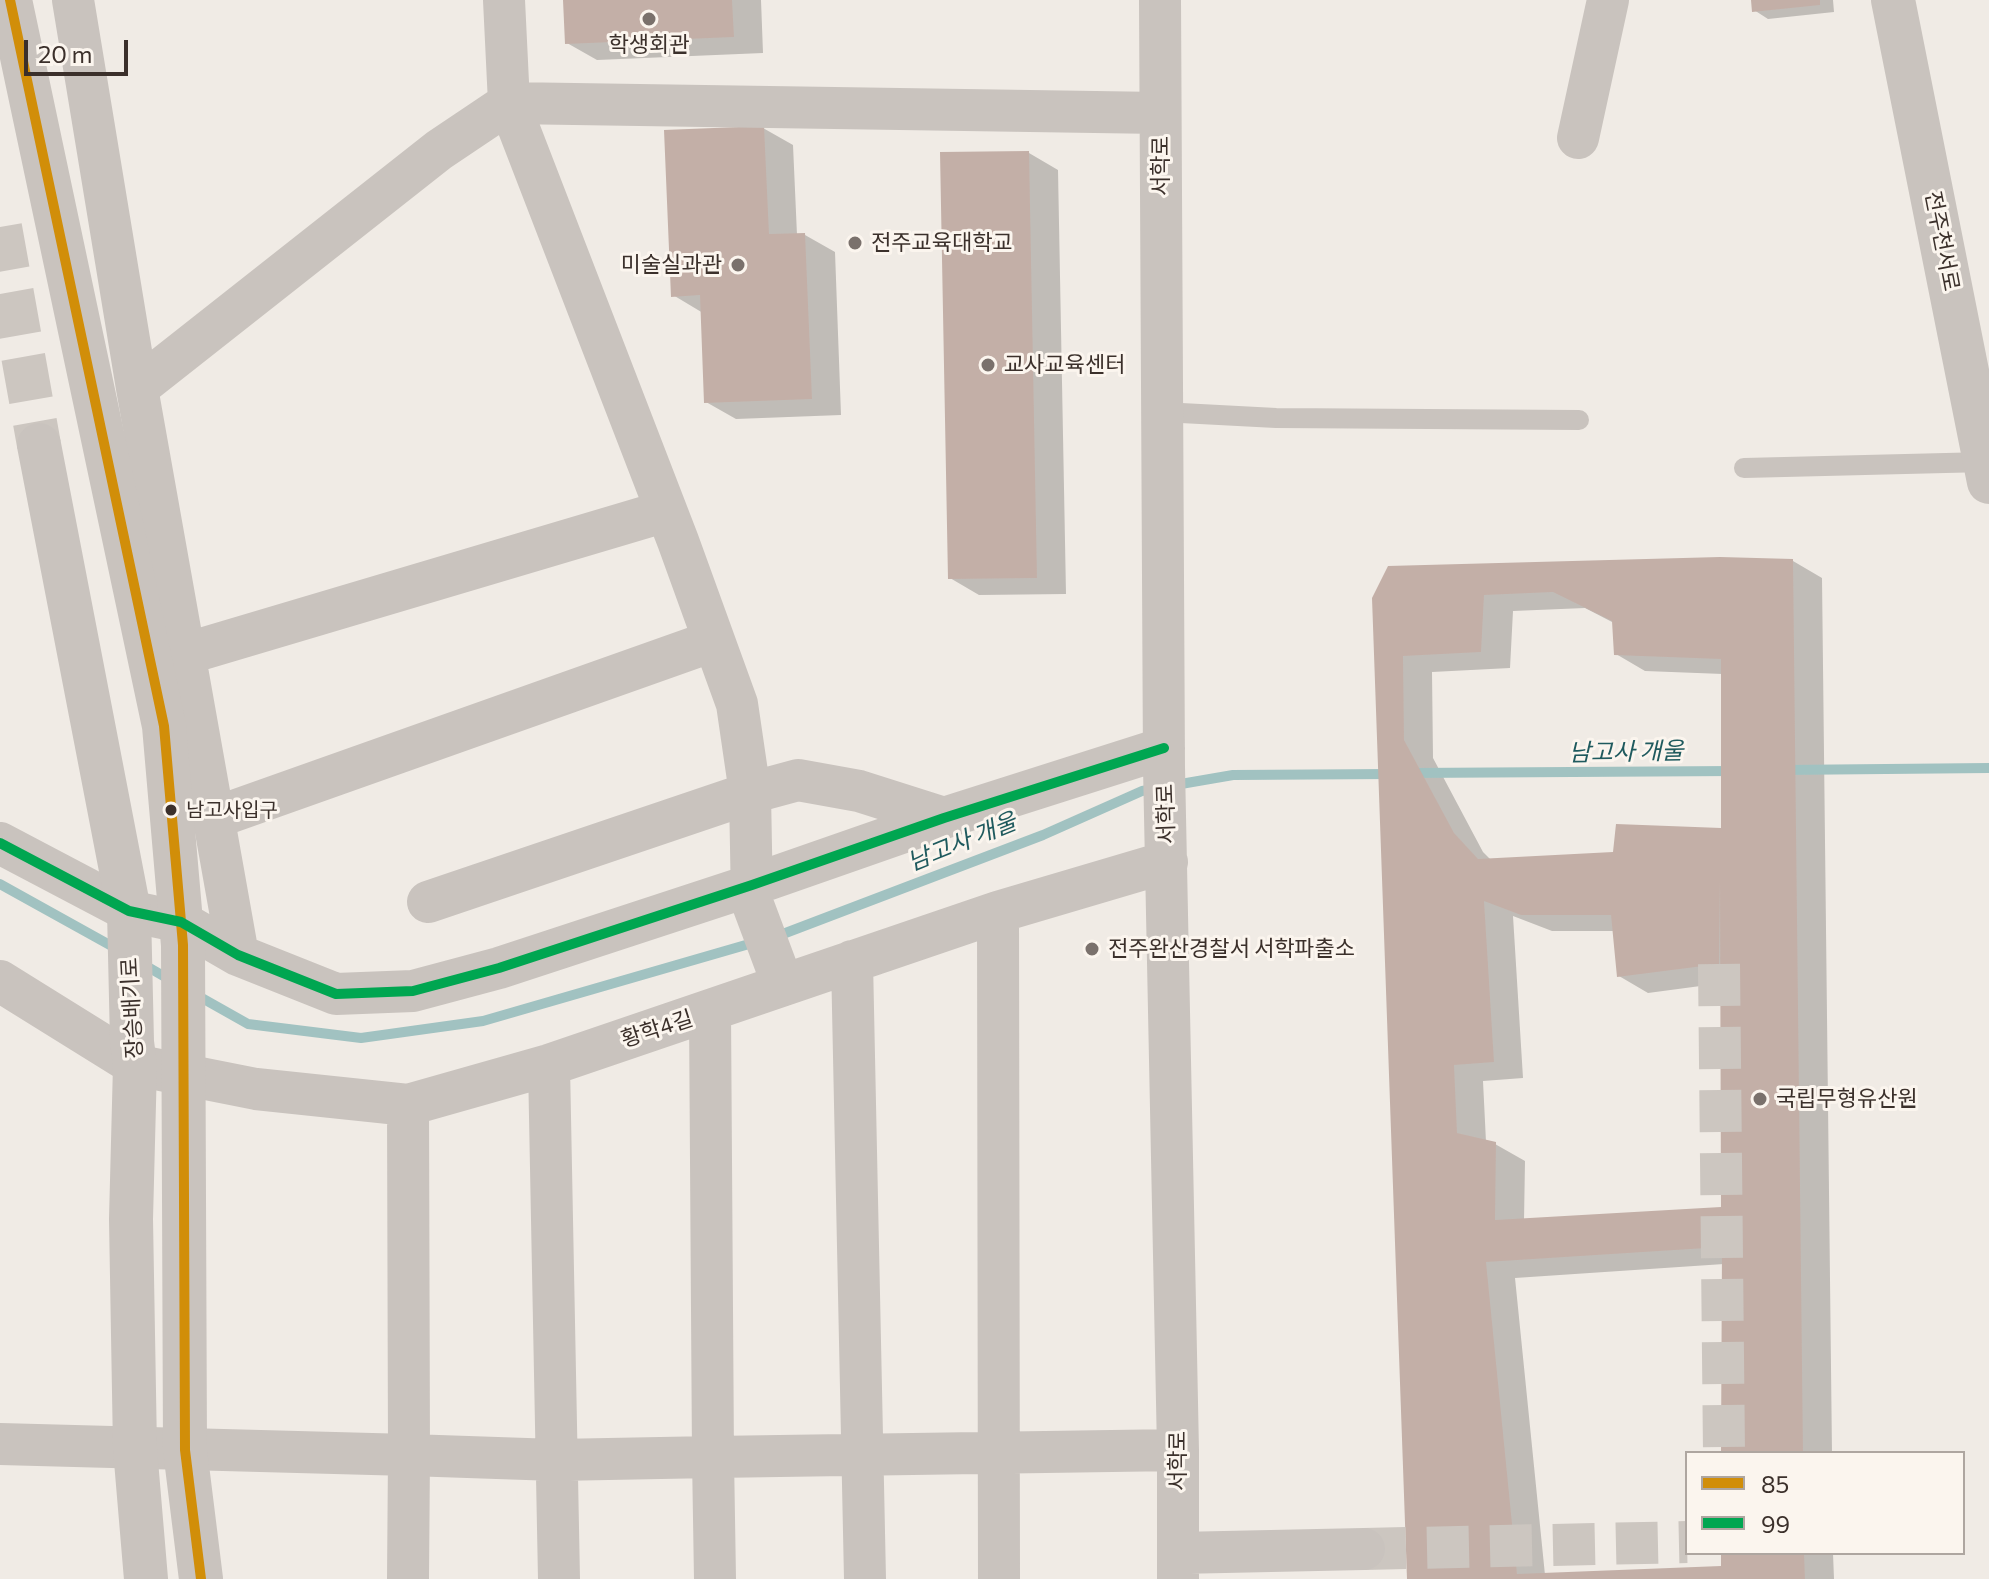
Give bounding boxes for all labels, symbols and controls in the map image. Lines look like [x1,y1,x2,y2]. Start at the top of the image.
marker: 학생회관 [640,10,658,28]
scale bar [28,24,132,74]
place label: 학생회관 [609,32,689,58]
text: 20 m [38,39,92,68]
street label: 서학로 [1148,136,1174,196]
street label: 전주천서로 [1919,189,1965,293]
place label: 전주교육대학교 [871,230,1013,256]
marker: 전주교육대학교 [846,234,864,252]
place label: 미술실과관 [621,252,722,278]
marker: 미술실과관 [729,256,747,274]
place label: 교사교육센터 [1004,352,1125,378]
marker: 교사교육센터 [979,356,997,374]
water label: 남고사 개울 [1568,737,1684,767]
street label: 서학로 [1152,783,1180,845]
place label: 남고사입구 [186,798,278,822]
marker: 남고사입구 [163,802,179,818]
water label: 남고사 개울 [903,807,1021,877]
place label: 전주완산경찰서 서학파출소 [1108,936,1355,962]
marker: 전주완산경찰서 서학파출소 [1083,940,1101,958]
street label: 장승배기로 [116,957,148,1059]
street label: 황학4길 [618,1005,696,1053]
place label: 국립무형유산원 [1776,1086,1918,1112]
marker: 국립무형유산원 [1751,1090,1769,1108]
street label: 서학로 [1165,1431,1191,1491]
legend [1685,1451,1965,1555]
text: 85 [1761,1469,1789,1498]
text: 99 [1761,1509,1790,1538]

